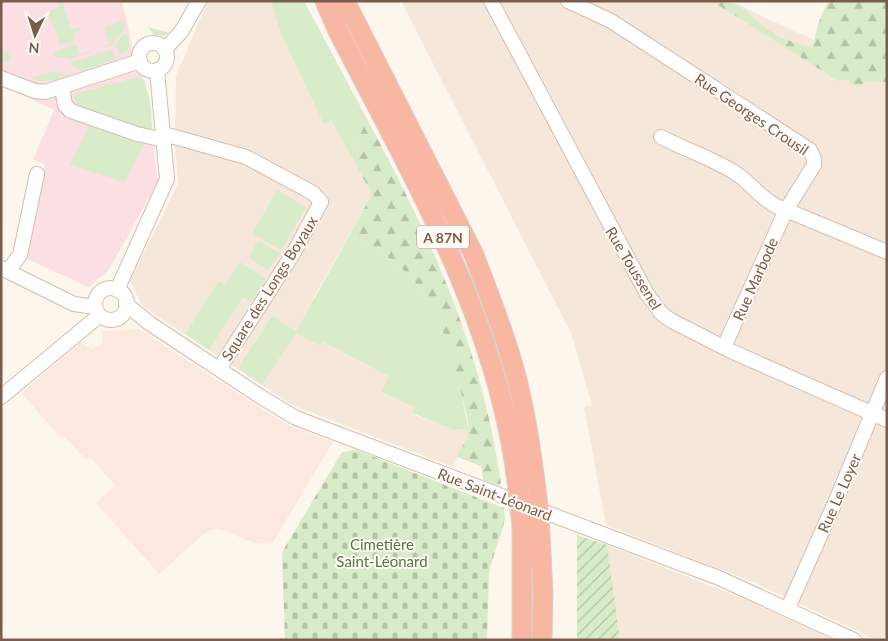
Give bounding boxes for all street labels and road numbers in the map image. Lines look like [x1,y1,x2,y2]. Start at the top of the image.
street label: Rue Georges Crousil [692,69,812,159]
street label: Square des Longs Boyaux [217,212,321,363]
street label: Rue Toussenel [602,223,666,313]
road number: A 87N [417,226,469,248]
street label: Rue Marbode [729,235,781,323]
street label: Rue Le Loyer [814,450,865,535]
street label: Rue Saint-Léonard [436,464,554,524]

